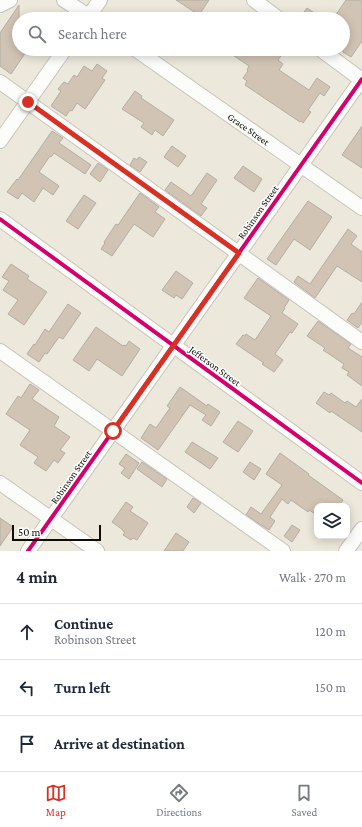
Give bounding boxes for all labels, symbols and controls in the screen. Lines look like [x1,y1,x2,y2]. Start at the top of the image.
search box [12,12,350,56]
icon: search [26,23,48,45]
text: Search here [58,26,127,42]
route end [19,93,37,111]
street label: Grace Street [226,110,272,147]
street label: Robinson Street [235,182,281,241]
street label: Jefferson Street [186,343,243,389]
route start [104,422,122,440]
street label: Robinson Street [48,447,94,506]
map controls [314,503,350,539]
button: layers [314,503,350,539]
scale bar [12,523,101,542]
text: 50 m [18,526,40,538]
text: 4 min [16,568,58,587]
text: Walk · 270 m [279,570,346,585]
text: Continue [54,616,113,632]
icon: ahead [16,621,38,643]
text: 120 m [315,624,346,639]
text: Robinson Street [54,632,136,647]
icon: left [16,677,38,699]
text: Turn left [54,680,110,696]
text: 150 m [315,680,346,695]
icon: arrive [16,733,38,755]
text: Arrive at destination [54,736,185,752]
tab: Map [45,782,67,818]
tab: Directions [156,782,202,818]
tab: Saved [291,782,317,818]

